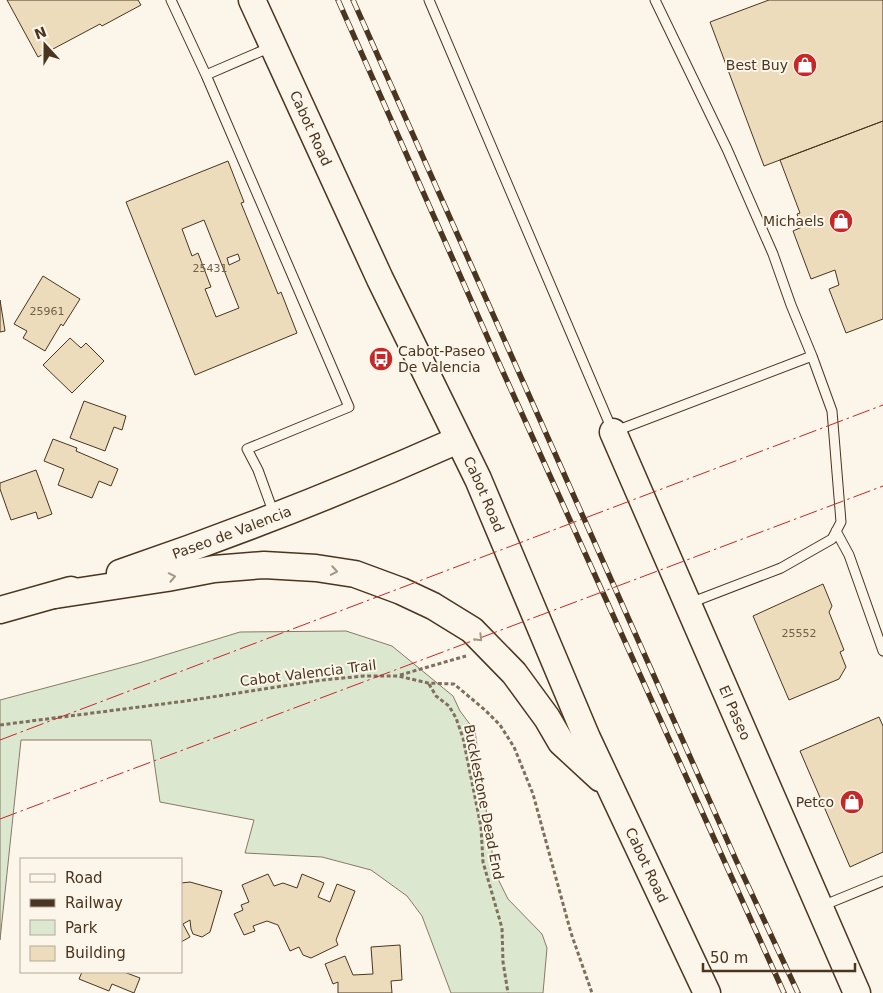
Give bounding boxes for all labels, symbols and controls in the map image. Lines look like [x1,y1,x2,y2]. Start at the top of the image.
north arrow [20,20,70,70]
text: N [32,23,49,42]
shop icon: Best Buy [792,52,818,78]
place label: Best Buy [726,57,788,73]
street label: Cabot Road [287,88,335,168]
shop icon: Michaels [828,208,854,234]
place label: Michaels [763,213,824,229]
house number: 25431 [193,262,228,275]
house number: 25961 [30,305,65,318]
place label: Cabot-Paseo De Valencia [398,343,485,375]
bus stop icon: Cabot-Paseo De Valencia [368,346,394,372]
street label: Cabot Road [460,454,507,534]
street label: Paseo de Valencia [170,503,294,562]
one-way arrow [329,565,338,575]
one-way arrow [168,572,177,583]
house number: 25552 [782,627,817,640]
one-way arrow [474,632,483,641]
street label: Cabot Valencia Trail [239,657,377,689]
street label: El Paseo [716,683,754,742]
street label: Bucklestone Dead End [461,723,507,881]
shop icon: Petco [839,789,865,815]
place label: Petco [796,794,834,810]
street label: Cabot Road [622,825,671,905]
legend [20,858,182,973]
text: Road [65,869,103,887]
text: Railway [65,894,123,912]
text: Park [65,919,98,937]
scale bar [703,940,856,972]
text: Building [65,944,126,962]
text: 50 m [710,949,748,967]

